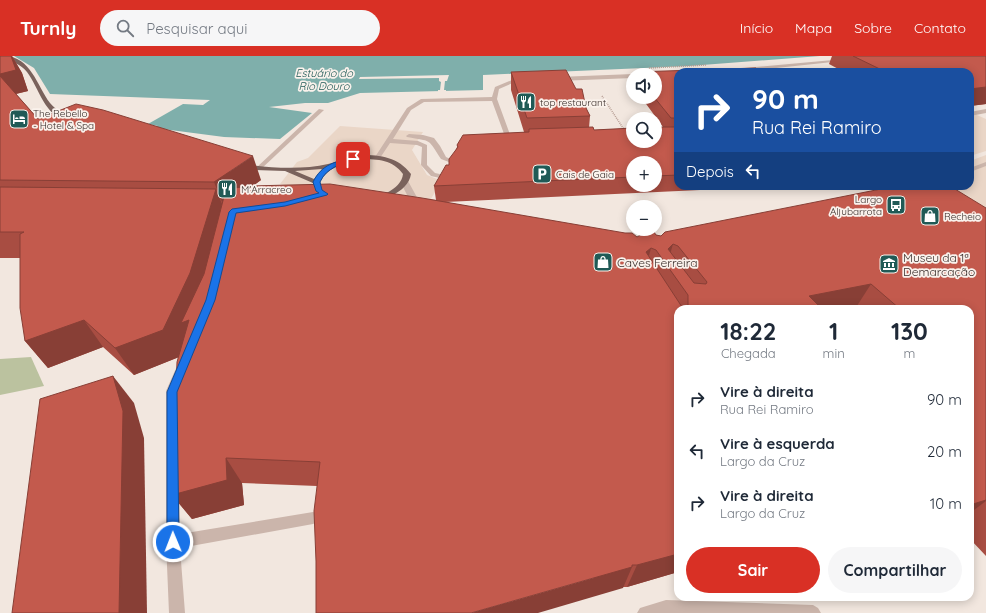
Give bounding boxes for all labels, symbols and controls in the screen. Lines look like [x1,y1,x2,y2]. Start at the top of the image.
search box [100,10,380,46]
text: Turnly [20,16,76,40]
icon: search [114,17,136,39]
text: Pesquisar aqui [146,19,248,38]
text: Início [740,19,773,37]
text: Mapa [795,19,832,37]
text: Sobre [854,19,892,37]
text: Contato [914,19,966,37]
water label: Estuário do Rio Douro [295,66,354,93]
map controls [626,68,662,236]
button: sound [626,68,662,104]
text: 90 m [752,81,819,116]
icon: right [686,84,738,136]
restaurant icon: top restaurant [515,91,537,113]
place label: top restaurant [540,96,607,109]
place label: The Rebello - Hotel & Spa [33,107,94,132]
hotel icon: The Rebello - Hotel & Spa [8,108,30,130]
button: search [626,112,662,148]
text: Rua Rei Ramiro [752,116,882,139]
pin [336,142,370,176]
icon: arrive [342,148,364,170]
button: + [626,156,662,192]
icon: left [742,160,764,182]
text: Depois [686,162,734,181]
parking icon: Cais de Gaia [531,163,553,185]
place label: Cais de Gaia [556,168,614,181]
restaurant icon: M'Arracreo [216,178,238,200]
place label: M'Arracreo [241,183,292,196]
place label: Largo Aljubarrota [830,193,882,218]
bus stop icon: Largo Aljubarrota [885,194,907,216]
button: − [626,200,662,236]
shop icon: Recheio [919,205,941,227]
place label: Recheio [944,210,981,223]
place label: Museu da 1ª Demarcação [903,250,975,279]
shop icon: Caves Ferreira [592,251,614,273]
museum icon: Museu da 1ª Demarcação [878,253,900,275]
place label: Caves Ferreira [617,255,697,270]
text: 18:22 [720,316,776,346]
text: 1 [829,316,838,346]
text: 130 [891,316,928,346]
text: Chegada [721,345,776,361]
text: min [823,345,845,361]
text: m [903,345,915,361]
text: Vire à direita [720,382,814,401]
icon: right [686,388,708,410]
text: 90 m [927,390,962,409]
text: Rua Rei Ramiro [720,401,814,417]
text: Vire à esquerda [720,434,835,453]
icon: left [686,440,708,462]
text: 20 m [927,442,962,461]
text: Largo da Cruz [720,453,805,469]
text: Vire à direita [720,486,814,505]
icon: right [686,492,708,514]
text: 10 m [930,494,962,513]
text: Largo da Cruz [720,505,805,521]
position arrow [152,521,194,563]
button: Sair [686,547,820,593]
button: Compartilhar [828,547,962,593]

